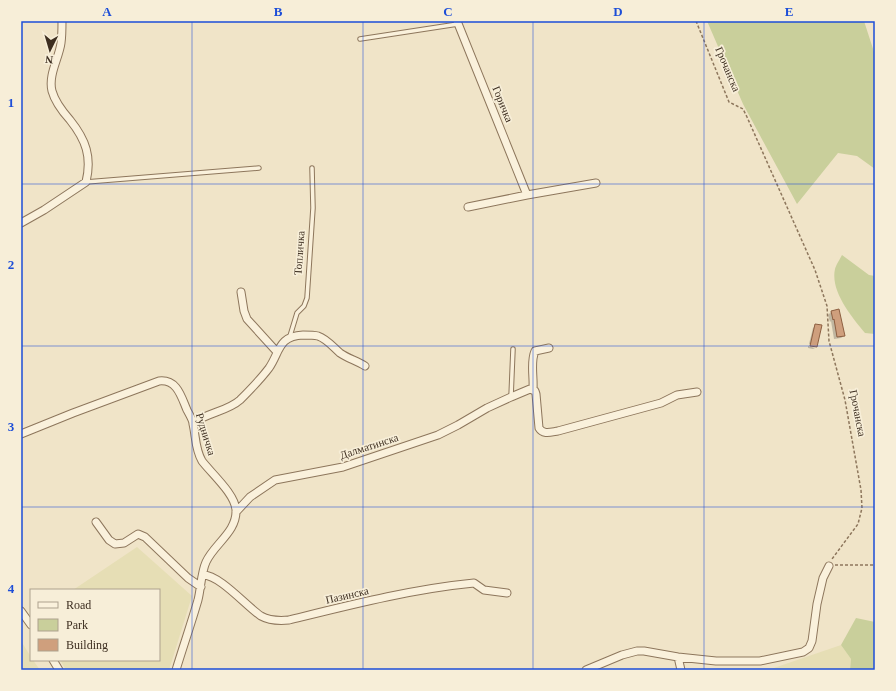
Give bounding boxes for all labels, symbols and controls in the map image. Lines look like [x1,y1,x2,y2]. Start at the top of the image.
text: A [102,4,112,19]
text: B [274,4,283,19]
text: C [443,4,453,19]
text: D [613,4,623,19]
text: E [785,4,793,19]
north arrow [30,30,70,70]
street label: Грочанска [713,45,743,93]
text: N [45,54,54,66]
street label: Горичка [490,84,516,124]
text: 1 [8,95,14,110]
street label: Топличка [291,230,307,275]
text: 2 [8,257,14,272]
street label: Грочанска [848,388,868,438]
street label: Рудничка [194,411,218,457]
text: 3 [8,419,15,434]
street label: Далматинска [338,431,400,461]
text: 4 [8,581,15,596]
street label: Пазинска [324,584,370,606]
legend [30,589,160,661]
text: Road [66,598,91,612]
text: Park [66,618,88,632]
text: Building [66,638,108,652]

